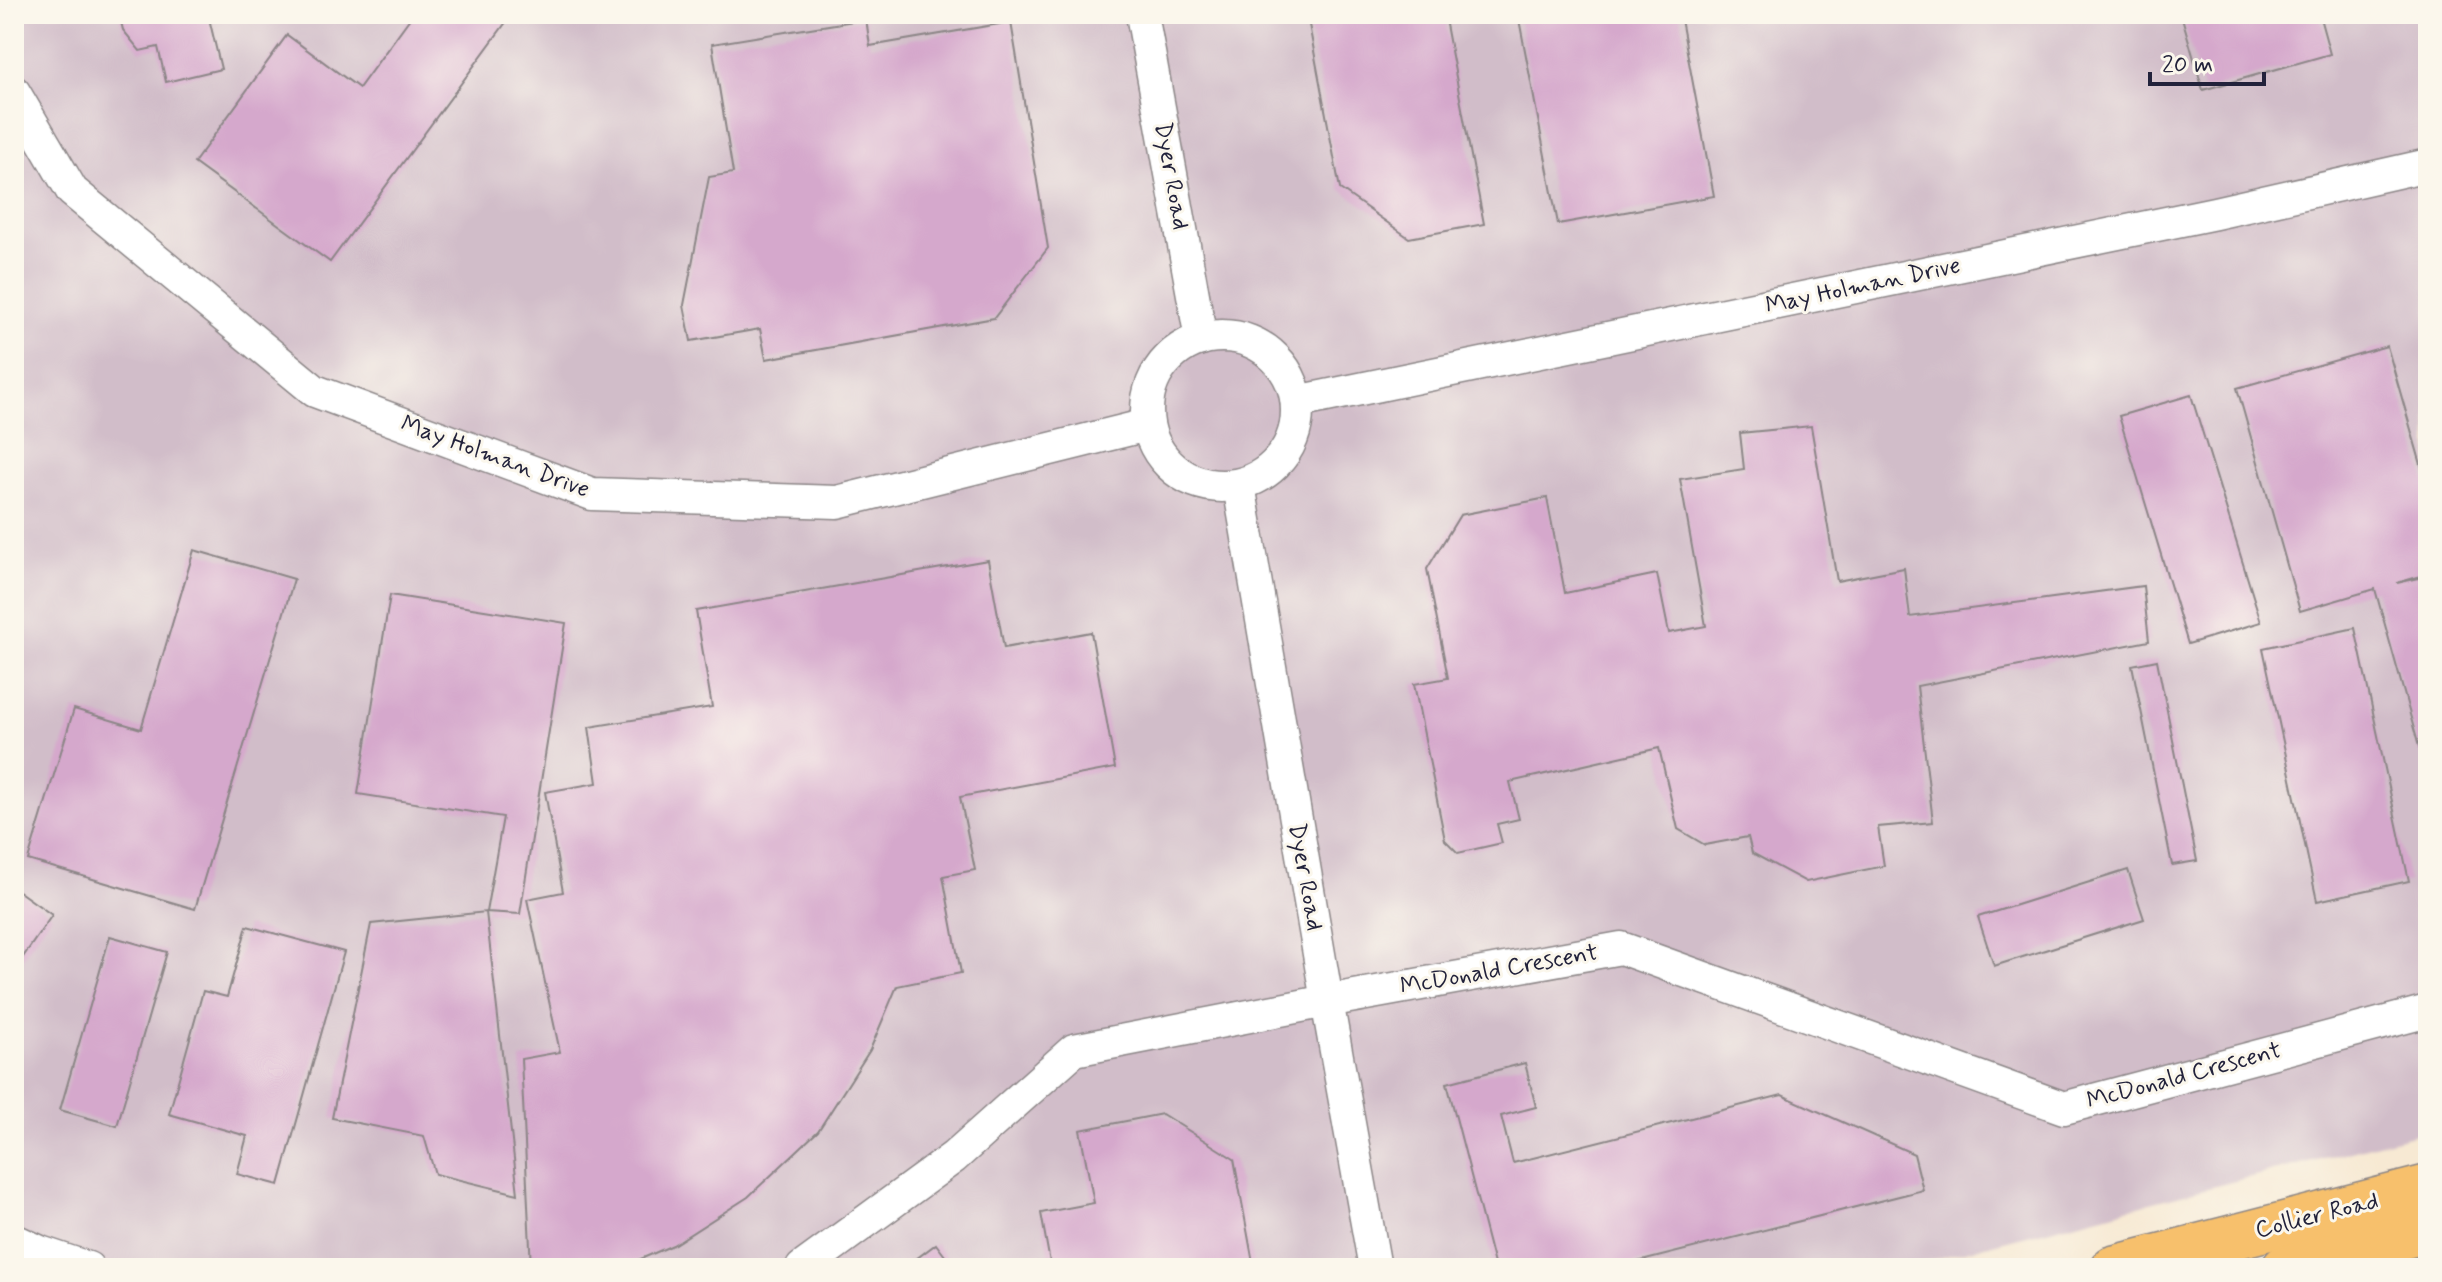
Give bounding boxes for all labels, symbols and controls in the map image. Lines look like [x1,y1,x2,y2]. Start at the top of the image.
scale bar [2150,36,2264,86]
text: 20 m [2162,50,2213,81]
street label: Dyer Road [1146,120,1196,232]
street label: May Holman Drive [1763,250,1963,322]
street label: May Holman Drive [396,408,594,506]
street label: Dyer Road [1280,821,1330,933]
street label: McDonald Crescent [1398,937,1600,1003]
street label: McDonald Crescent [2083,1035,2285,1117]
street label: Collier Road [2252,1186,2382,1246]

